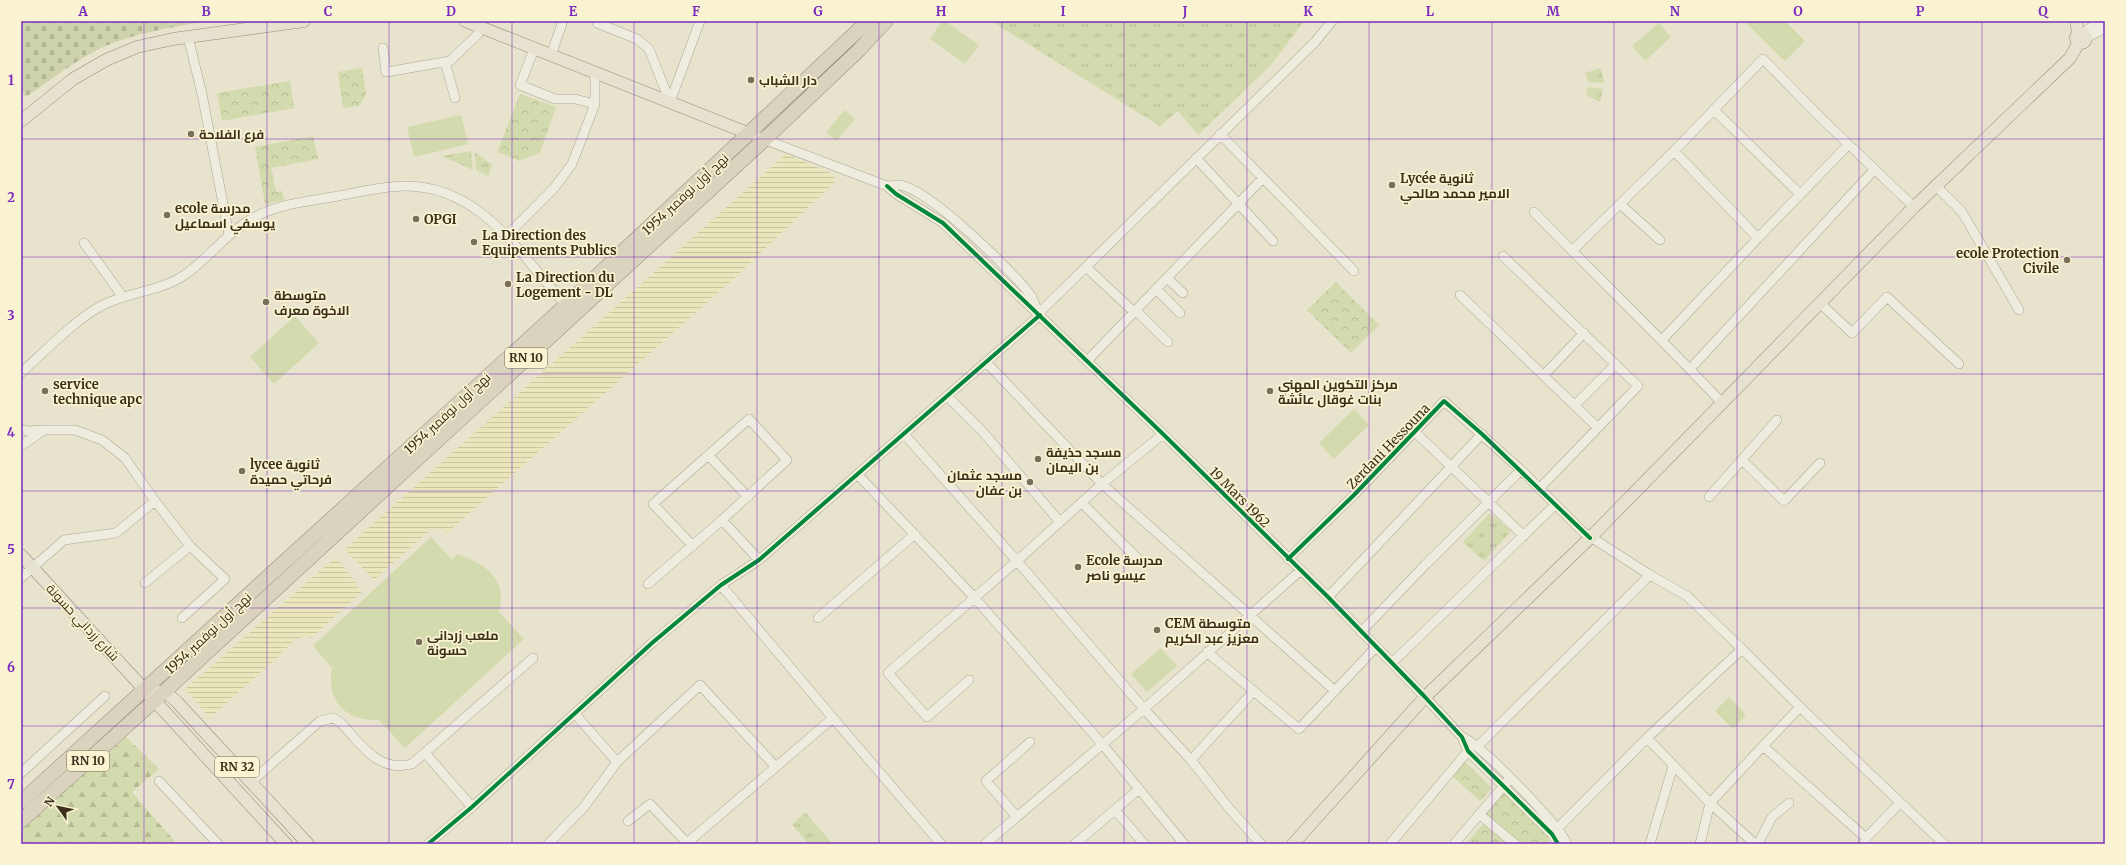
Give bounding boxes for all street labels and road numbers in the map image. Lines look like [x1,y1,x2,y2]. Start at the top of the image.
street label: نهج أول نوفمبر 1954 [638,150,732,239]
road number: RN 10 [505,348,547,368]
street label: نهج أول نوفمبر 1954 [400,369,494,458]
street label: Zerdani Hessouna [1343,400,1434,493]
street label: 19 Mars 1962 [1206,463,1274,532]
street label: شارع زرداني حسونة [41,580,123,666]
street label: نهج أول نوفمبر 1954 [161,589,255,678]
road number: RN 10 [67,751,109,771]
road number: RN 32 [215,757,259,777]

